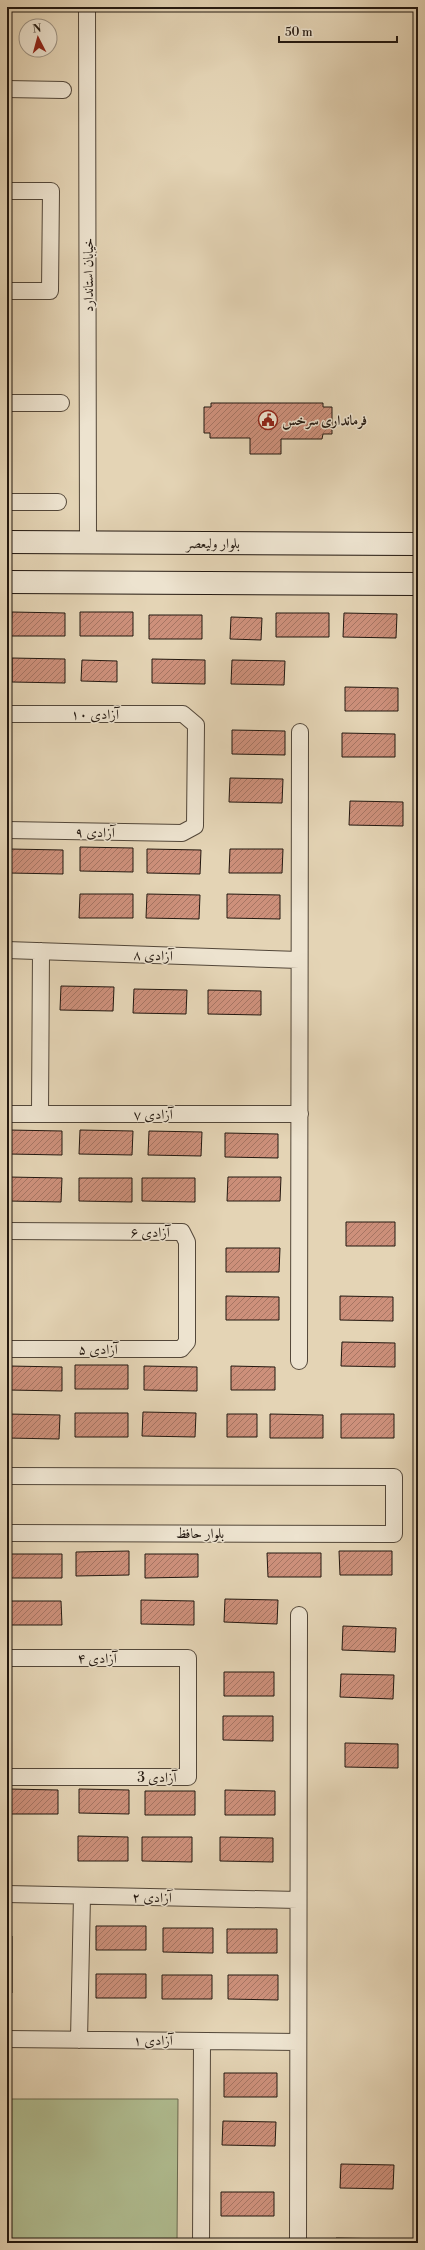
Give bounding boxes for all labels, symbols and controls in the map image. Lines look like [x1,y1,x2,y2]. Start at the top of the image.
north arrow [18,18,58,58]
scale bar [279,18,397,44]
text: N [32,22,42,36]
text: 50 m [285,25,313,40]
street label: خیابان استاندارد [80,238,98,312]
public building icon: فرمانداری سرخس [257,409,279,431]
place label: فرمانداری سرخس [282,412,367,430]
street label: بلوار ولیعصر [184,535,240,553]
street label: آزادی ۱۰ [71,706,121,724]
street label: آزادی ۹ [75,824,117,842]
street label: آزادی ۸ [133,946,175,966]
street label: آزادی ۷ [133,1106,175,1124]
street label: آزادی ۶ [130,1224,172,1242]
street label: آزادی ۵ [78,1341,120,1359]
street label: بلوار حافظ [176,1525,225,1543]
street label: آزادی ۴ [77,1650,119,1668]
street label: آزادی 3 [137,1769,179,1787]
street label: آزادی ۲ [132,1889,174,1907]
street label: آزادی ۱ [133,2032,175,2050]

